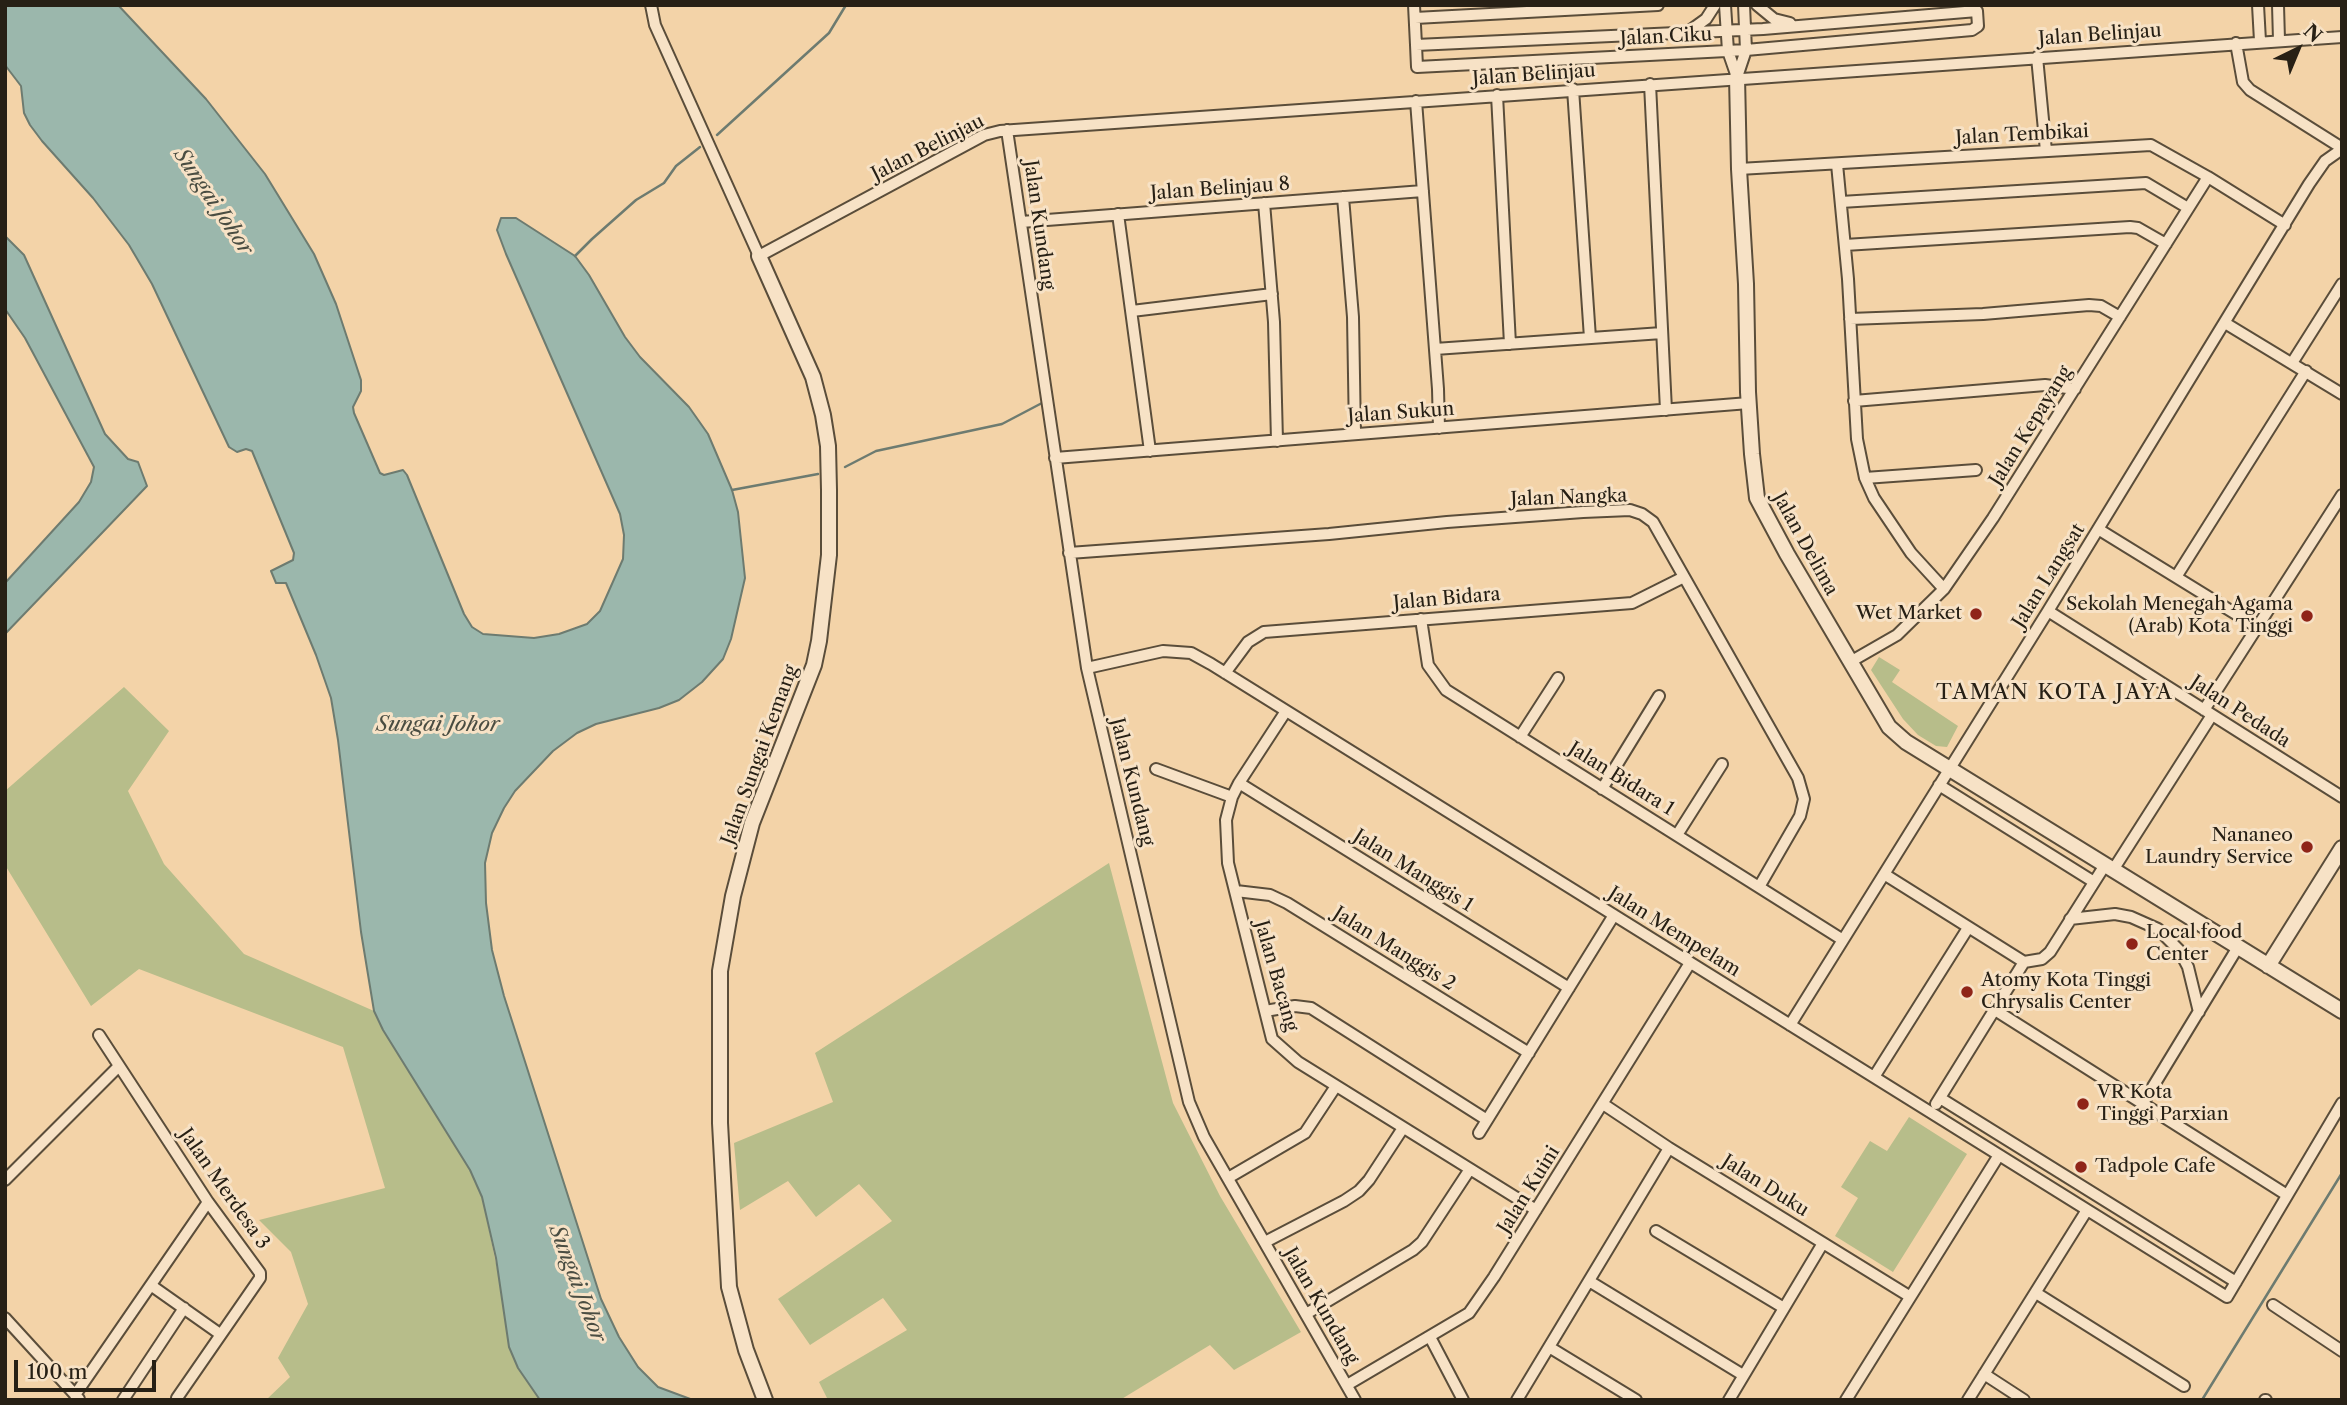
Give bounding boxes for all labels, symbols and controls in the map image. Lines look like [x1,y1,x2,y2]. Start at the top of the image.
north arrow [2263,14,2333,84]
street label: Jalan Belinjau [2038,19,2162,51]
text: N [2299,19,2327,47]
street label: Jalan Ciku [1619,23,1713,51]
street label: Jalan Belinjau [1472,59,1596,91]
street label: Jalan Belinjau [868,110,988,186]
street label: Jalan Tembikai [1955,120,2089,150]
water label: Sungai Johor [168,144,258,260]
street label: Jalan Kundang [1019,159,1059,291]
street label: Jalan Belinjau 8 [1149,173,1291,205]
street label: Jalan Kepayang [1985,362,2077,490]
street label: Jalan Sukun [1347,398,1455,428]
street label: Jalan Nangka [1510,485,1628,511]
street label: Jalan Delima [1767,488,1843,600]
street label: Jalan Langsat [2008,520,2090,632]
street label: Jalan Bidara [1392,583,1502,615]
place label: Sekolah Menegah Agama (Arab) Kota Tinggi [2066,594,2293,638]
place label: Wet Market [1856,603,1962,625]
marker: Wet Market [1968,606,1984,622]
marker: Sekolah Menegah Agama (Arab) Kota Tinggi [2299,608,2315,624]
street label: Jalan Sungai Kemang [717,662,803,848]
street label: Jalan Pedada [2186,671,2294,753]
district label: TAMAN KOTA JAYA [1938,680,2172,706]
water label: Sungai Johor [376,712,500,738]
street label: Jalan Kundang [1105,716,1159,848]
street label: Jalan Bidara 1 [1564,737,1678,821]
street label: Jalan Manggis 1 [1349,825,1477,917]
place label: Nananeo Laundry Service [2145,825,2293,869]
marker: Nananeo Laundry Service [2299,839,2315,855]
street label: Jalan Mempelam [1604,882,1744,982]
street label: Jalan Manggis 2 [1329,902,1459,996]
street label: Jalan Bacang [1249,918,1303,1034]
place label: Local food Center [2146,922,2242,966]
marker: Local food Center [2124,936,2140,952]
place label: Atomy Kota Tinggi Chrysalis Center [1981,970,2151,1014]
marker: Atomy Kota Tinggi Chrysalis Center [1959,984,1975,1000]
place label: VR Kota Tinggi Parxian [2097,1082,2229,1126]
marker: VR Kota Tinggi Parxian [2075,1096,2091,1112]
street label: Jalan Merdesa 3 [174,1124,274,1254]
street label: Jalan Kuini [1493,1142,1565,1238]
street label: Jalan Duku [1717,1150,1813,1222]
place label: Tadpole Cafe [2095,1156,2216,1178]
marker: Tadpole Cafe [2073,1159,2089,1175]
water label: Sungai Johor [543,1222,611,1346]
street label: Jalan Kundang [1278,1244,1364,1368]
scale bar [18,1346,159,1390]
text: 100 m [27,1359,88,1384]

